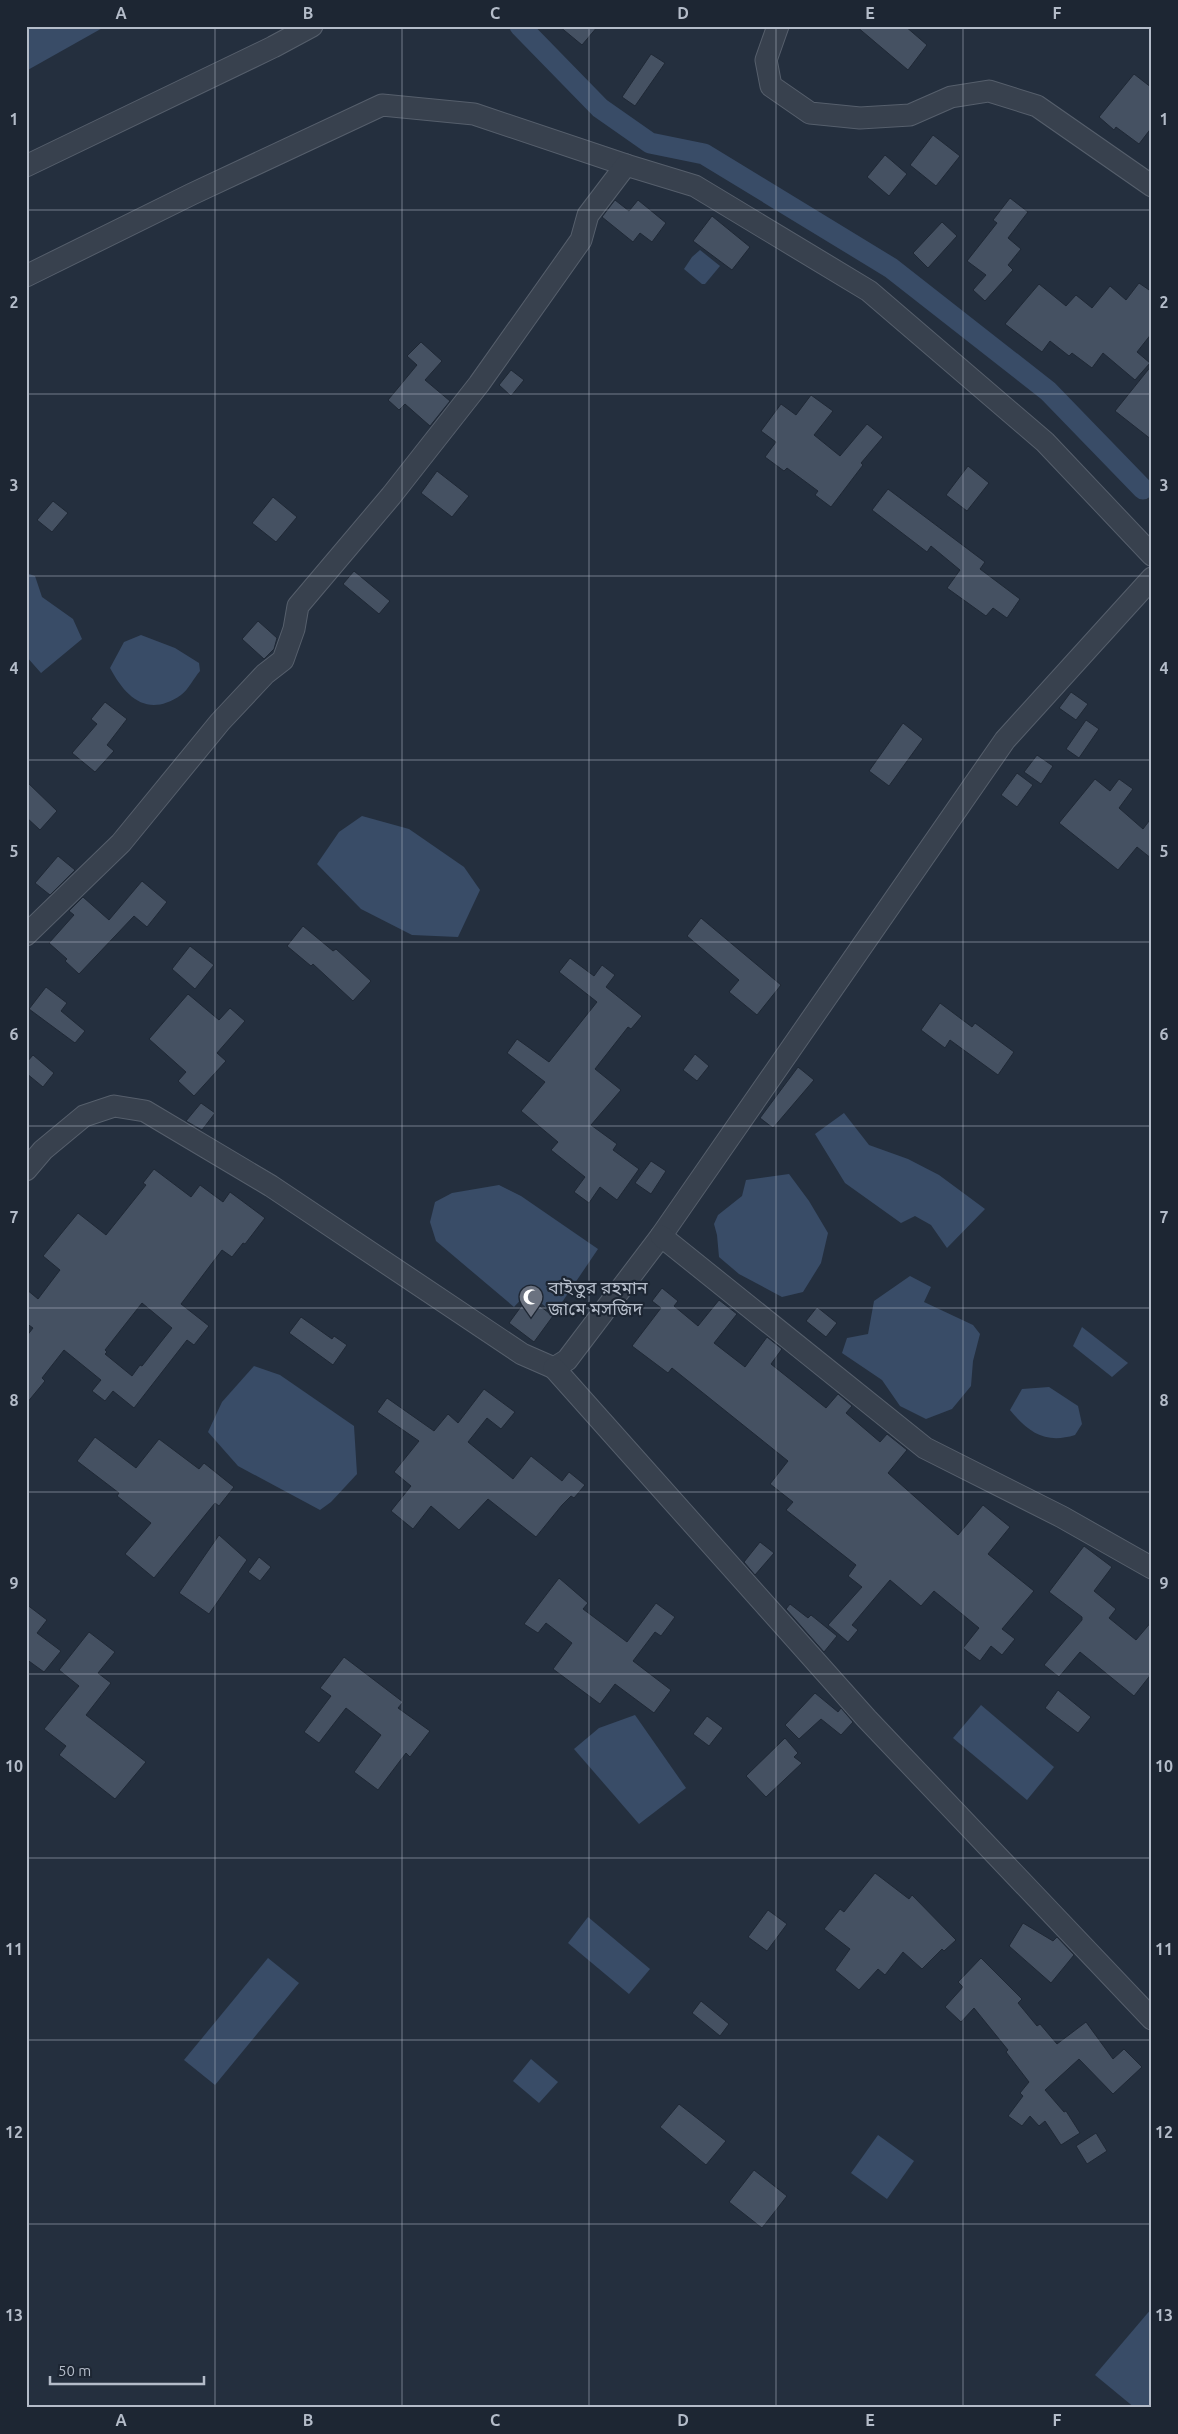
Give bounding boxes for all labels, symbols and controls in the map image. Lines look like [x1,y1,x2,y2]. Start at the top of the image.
text: A [115,4,127,22]
text: B [303,4,313,22]
text: C [490,4,500,22]
text: D [677,4,689,22]
text: E [865,4,875,22]
text: F [1053,4,1062,22]
text: 1 [9,110,19,128]
text: 1 [1159,110,1169,128]
text: 2 [9,293,19,311]
text: 2 [1159,293,1169,311]
text: 3 [9,476,19,494]
text: 3 [1159,476,1169,494]
text: 4 [9,659,19,677]
text: 4 [1159,659,1169,677]
text: 5 [9,842,19,860]
text: 5 [1159,842,1169,860]
text: 6 [9,1025,19,1043]
text: 6 [1159,1025,1169,1043]
text: 7 [9,1208,19,1226]
text: 7 [1159,1208,1169,1226]
place label: বাইতুর রহমান জা‌মে মস‌জিদ [547,1277,649,1318]
mosque icon: বাইতুর রহমান জা‌মে মস‌জিদ [518,1284,544,1318]
text: 8 [9,1391,19,1409]
text: 8 [1159,1391,1169,1409]
text: 9 [9,1574,19,1592]
text: 9 [1159,1574,1169,1592]
text: 10 [5,1757,23,1775]
text: 10 [1155,1757,1173,1775]
text: 11 [5,1940,23,1958]
text: 11 [1155,1940,1173,1958]
text: 12 [5,2123,23,2141]
text: 12 [1155,2123,1173,2141]
text: 13 [5,2306,23,2324]
text: 13 [1155,2306,1173,2324]
scale bar [50,2354,204,2386]
text: 50 m [58,2362,91,2379]
text: A [115,2411,127,2429]
text: B [303,2411,313,2429]
text: C [490,2411,500,2429]
text: D [677,2411,689,2429]
text: E [865,2411,875,2429]
text: F [1053,2411,1062,2429]

